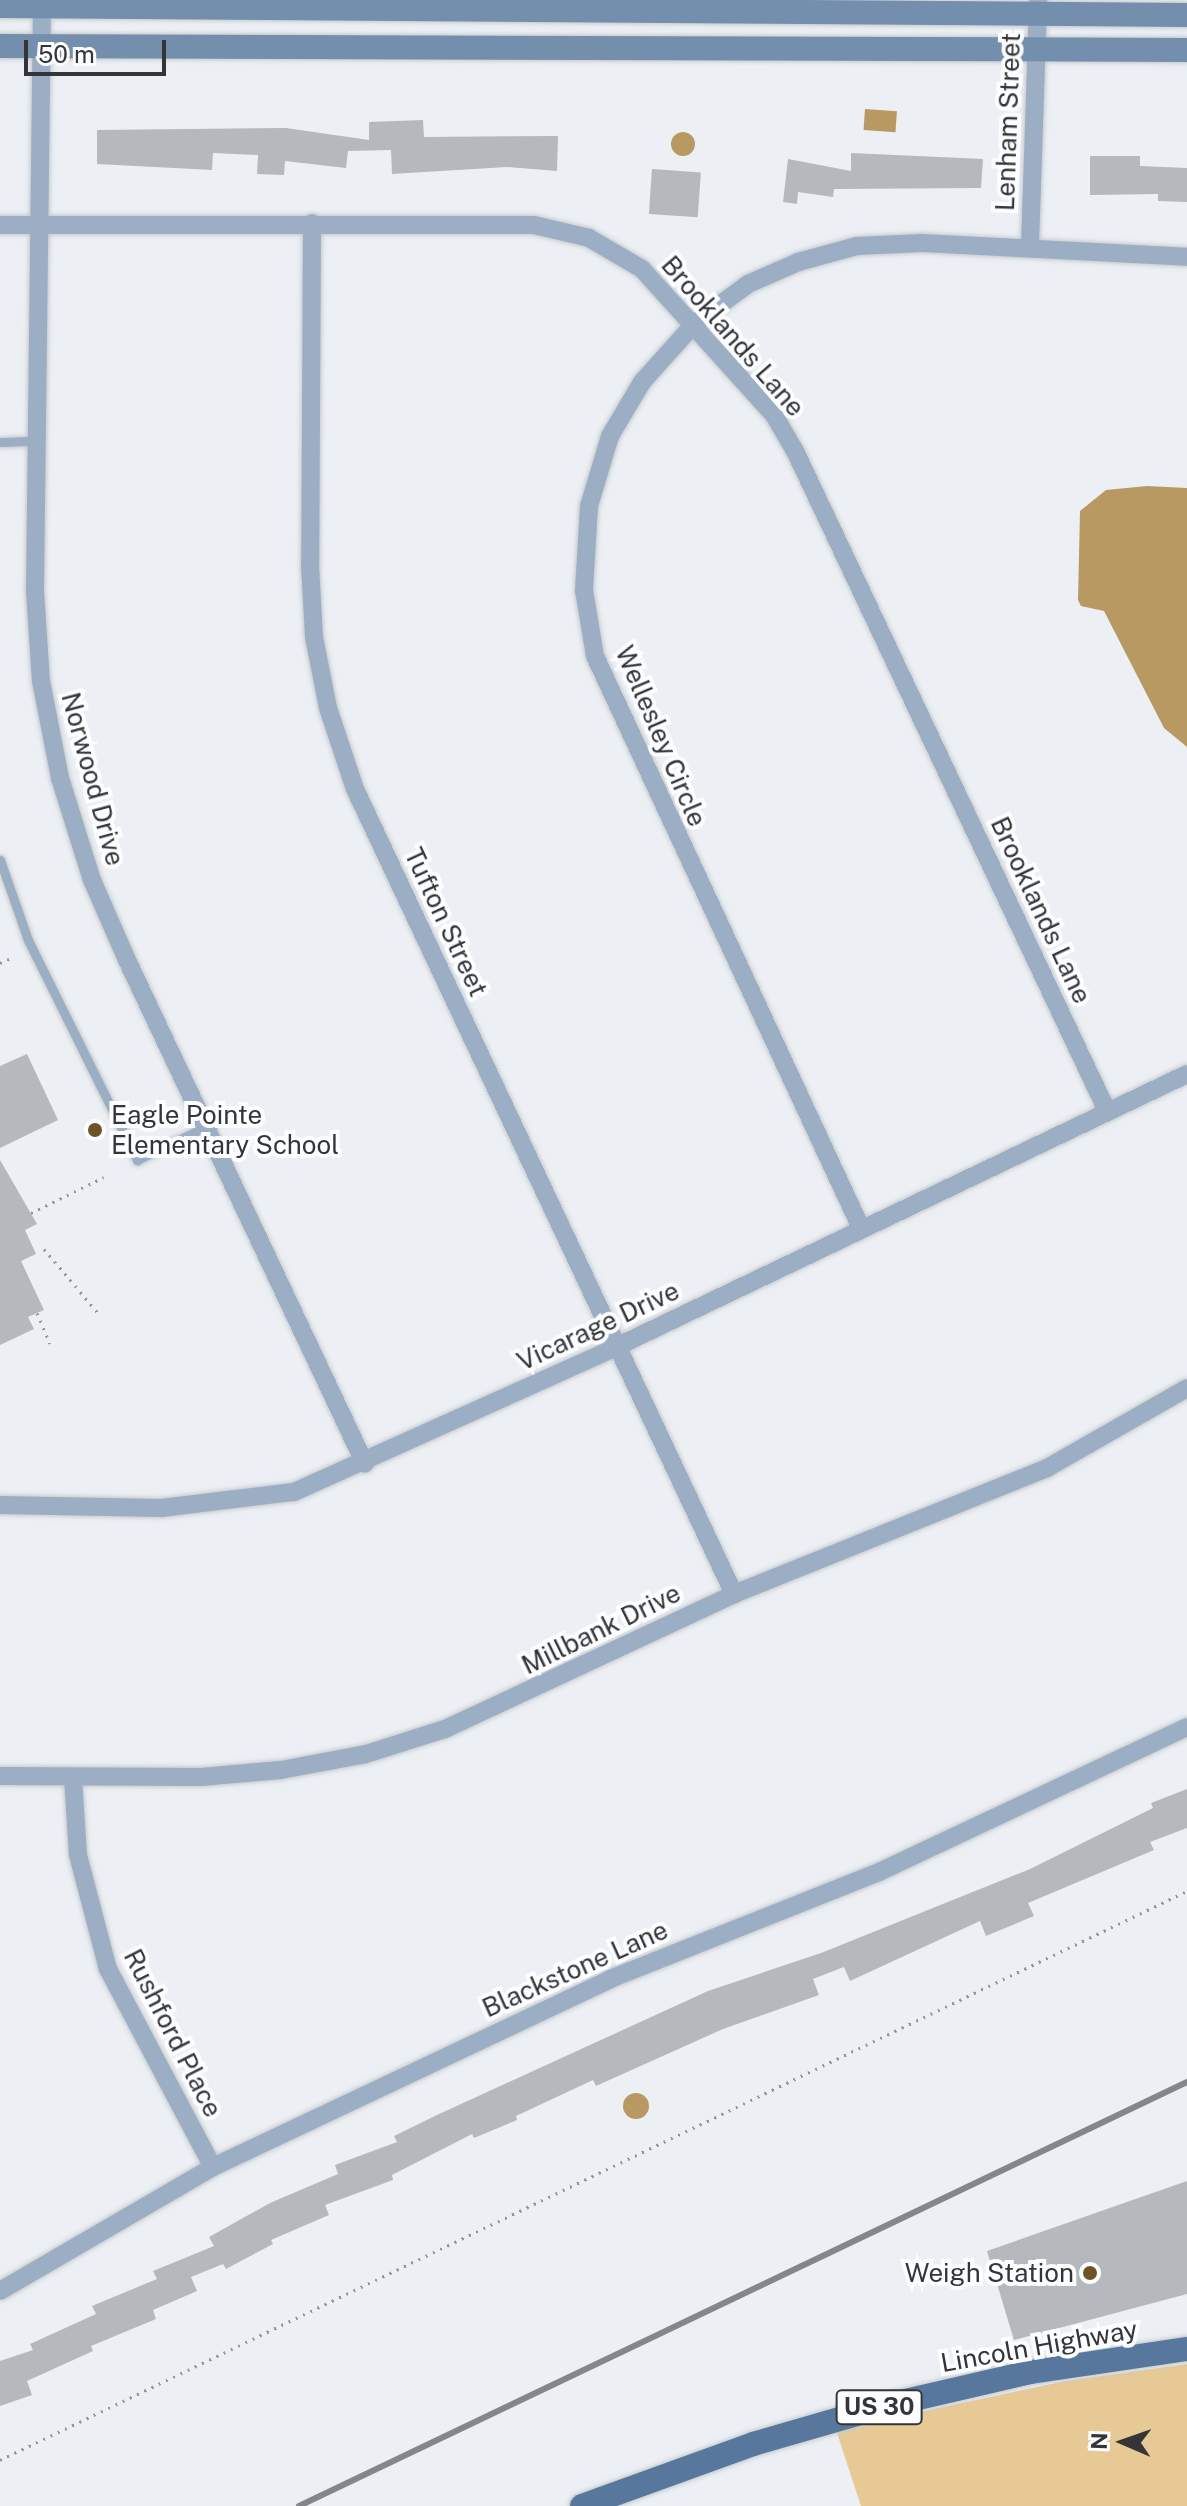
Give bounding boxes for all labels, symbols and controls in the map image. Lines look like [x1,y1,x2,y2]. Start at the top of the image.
scale bar [28,24,170,74]
street label: Lenham Street [989,32,1027,212]
text: 50 m [38,40,95,68]
street label: Brooklands Lane [655,249,811,423]
street label: Wellesley Circle [609,641,713,831]
street label: Norwood Drive [55,689,131,869]
street label: Brooklands Lane [984,812,1098,1008]
street label: Tufton Street [398,843,494,1001]
place label: Eagle Pointe Elementary School [111,1099,339,1160]
marker: Eagle Pointe Elementary School [86,1121,104,1139]
street label: Vicarage Drive [512,1275,684,1377]
street label: Millbank Drive [517,1577,685,1681]
street label: Blackstone Lane [477,1914,673,2024]
street label: Rushford Place [117,1944,229,2122]
place label: Weigh Station [905,2257,1074,2289]
marker: Weigh Station [1081,2264,1099,2282]
street label: Lincoln Highway [938,2313,1140,2379]
road number: US 30 [835,2387,923,2427]
north arrow [1083,2402,1163,2482]
text: N [1086,2432,1112,2450]

